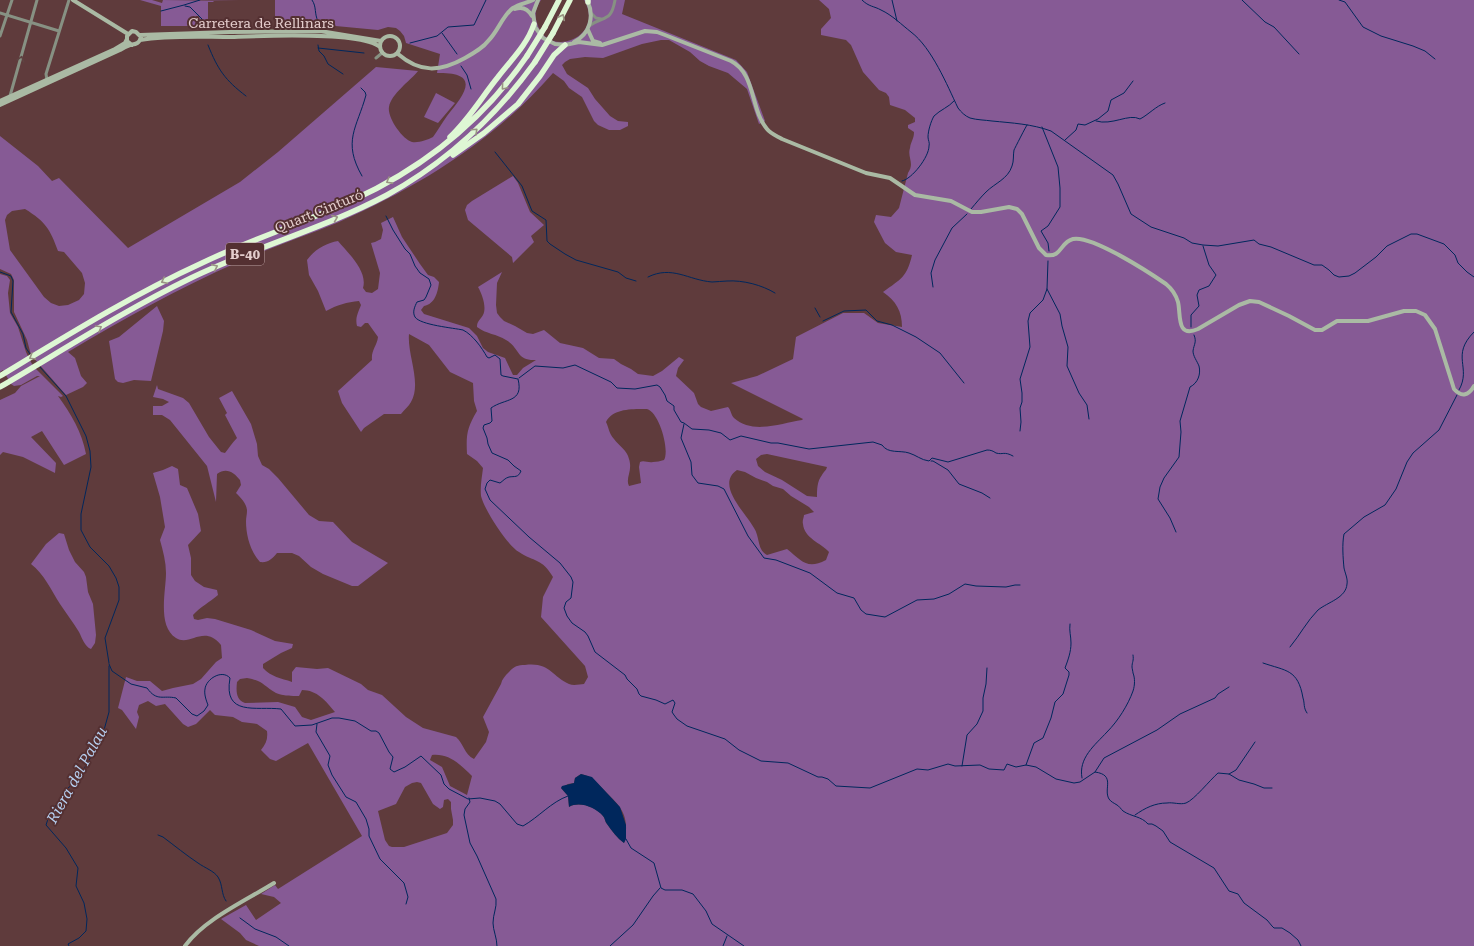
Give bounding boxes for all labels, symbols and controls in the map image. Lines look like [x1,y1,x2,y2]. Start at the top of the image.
one-way arrow [557,14,565,21]
street label: Carretera de Rellinars [188,15,334,31]
one-way arrow [16,56,25,63]
one-way arrow [501,83,508,90]
one-way arrow [470,128,478,136]
one-way arrow [386,177,394,184]
street label: Quart Cinturó [272,186,366,236]
one-way arrow [331,215,338,223]
road number: B-40 [226,243,264,265]
one-way arrow [211,264,218,272]
one-way arrow [161,276,168,284]
one-way arrow [95,325,102,332]
one-way arrow [29,353,36,360]
water label: Riera del Palau [43,724,111,827]

